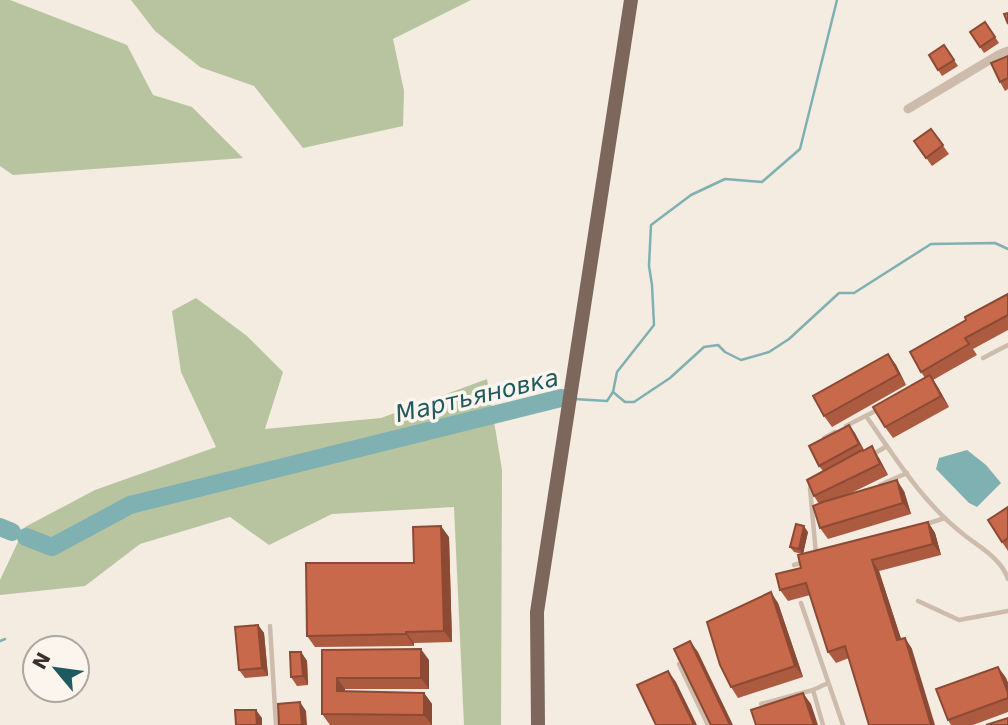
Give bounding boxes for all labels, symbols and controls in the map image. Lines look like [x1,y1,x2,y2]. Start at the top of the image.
water label: Мартьяновка [393,364,561,428]
north arrow [21,634,91,704]
text: N [28,648,55,673]

